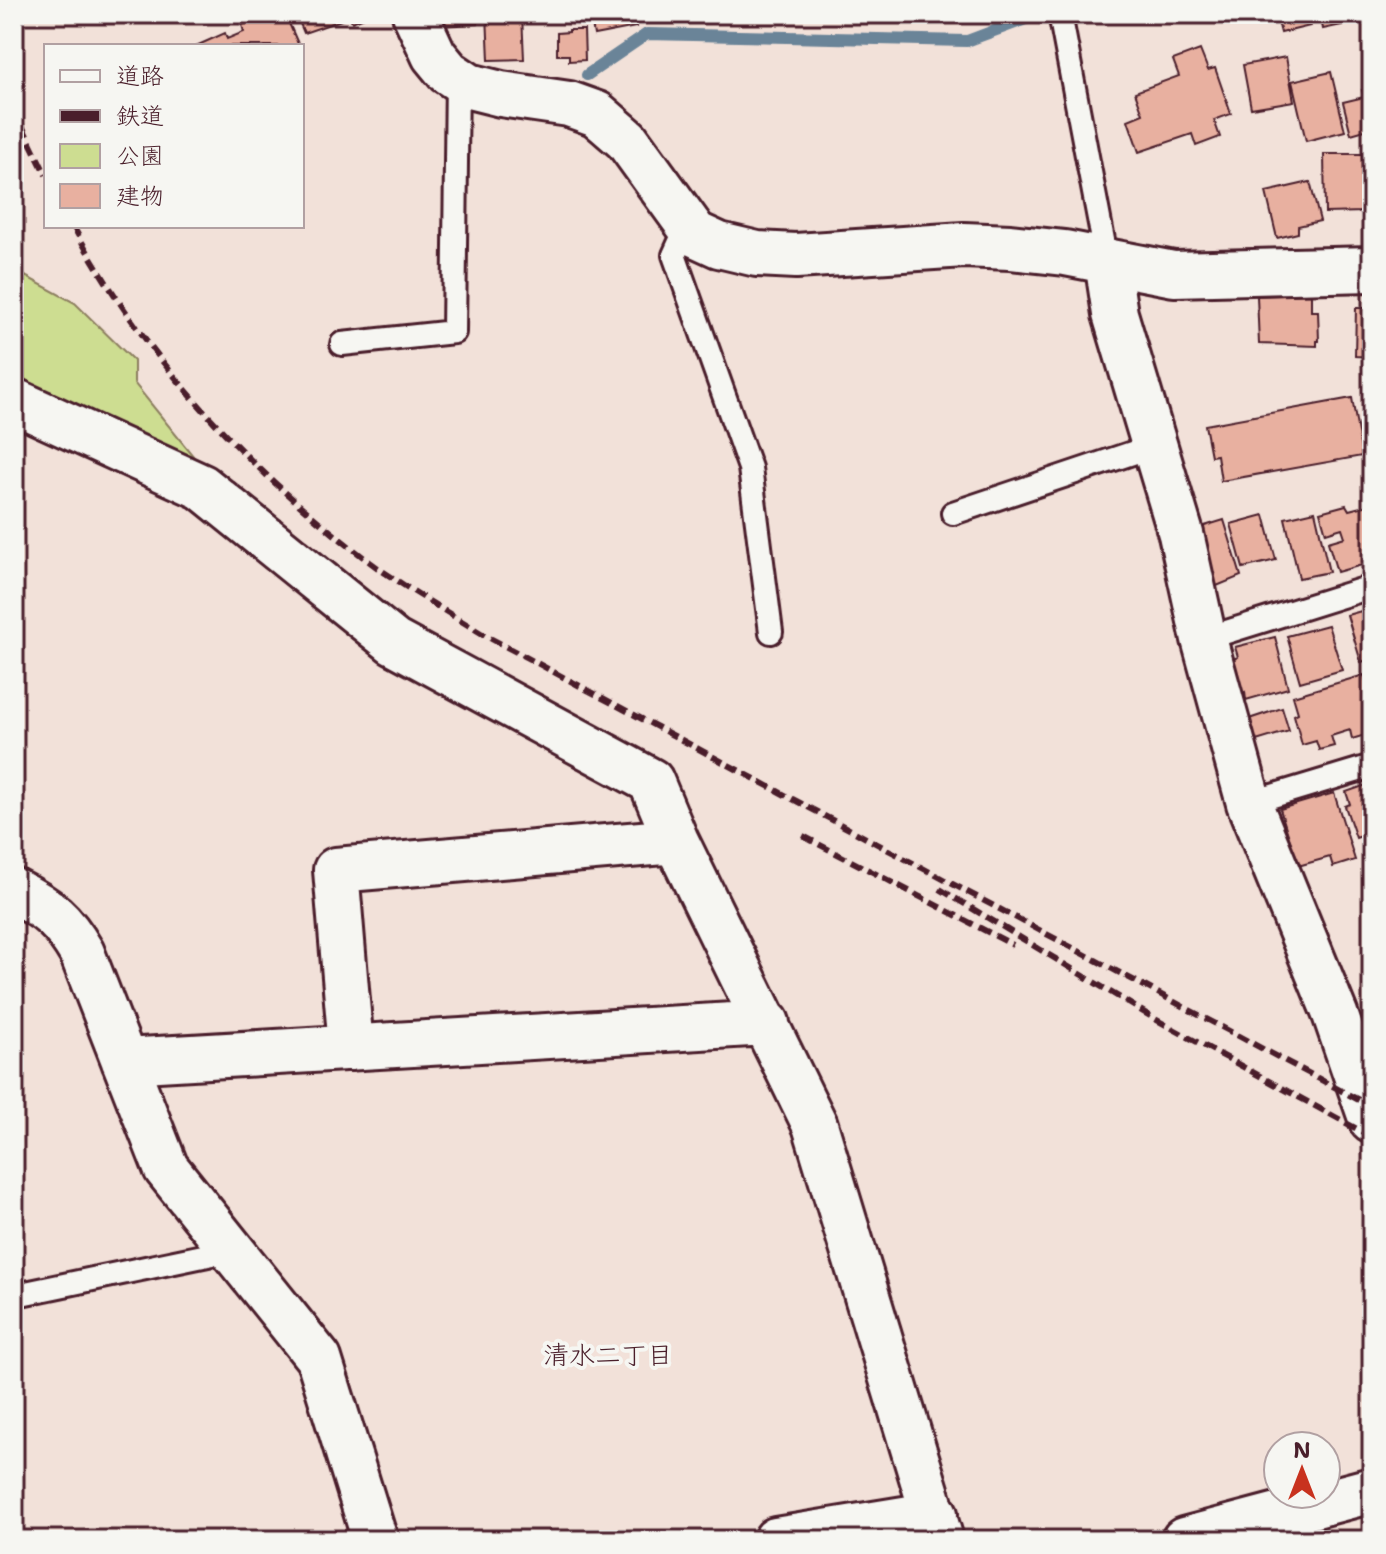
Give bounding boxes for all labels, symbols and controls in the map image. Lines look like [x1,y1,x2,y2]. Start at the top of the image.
legend [44,44,304,228]
text: 道路 [116,60,164,92]
text: 鉄道 [116,100,164,132]
text: 公園 [116,140,164,172]
text: 建物 [116,180,164,212]
district label: 清水二丁目 [543,1337,673,1372]
north arrow [1262,1430,1342,1510]
text: N [1293,1436,1311,1465]

